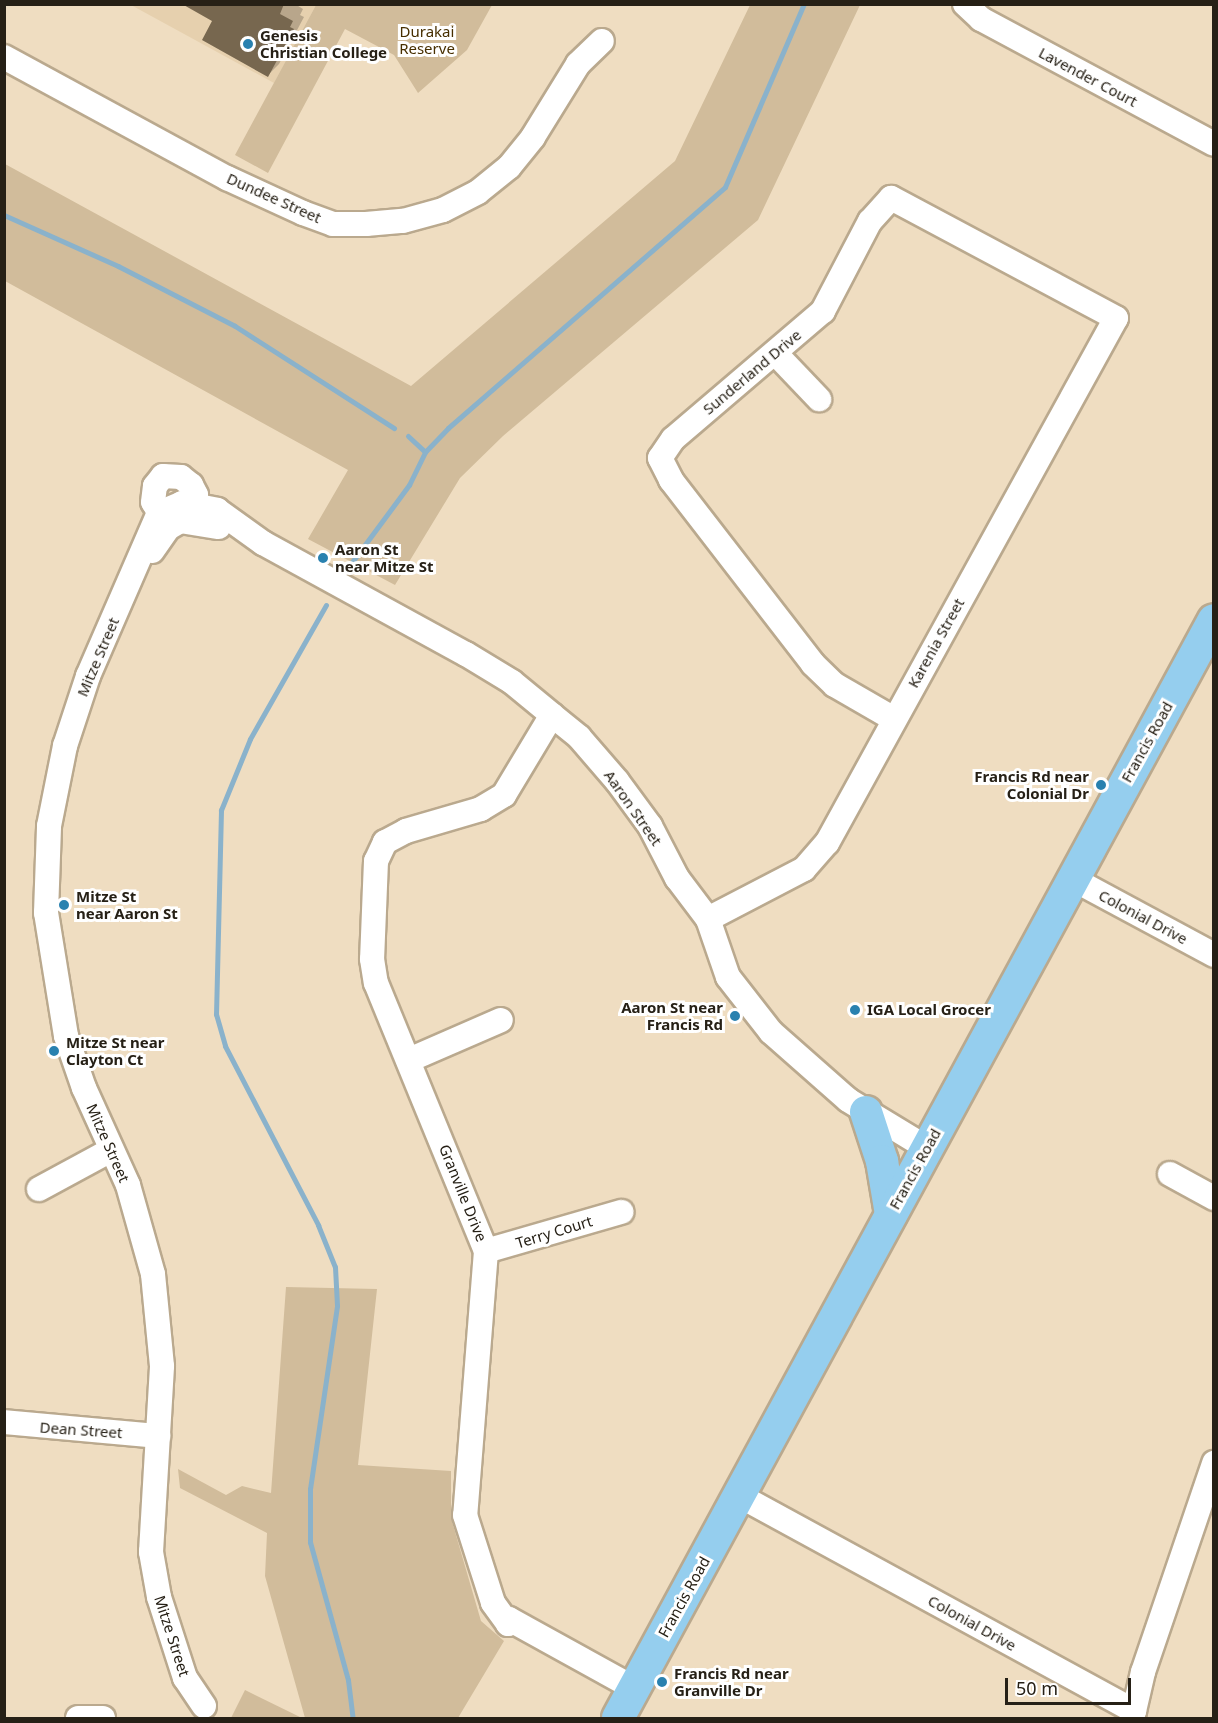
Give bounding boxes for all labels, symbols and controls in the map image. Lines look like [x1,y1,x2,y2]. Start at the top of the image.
park label: Durakai Reserve [399,22,455,57]
place label: Genesis Christian College [260,26,387,61]
marker: Genesis Christian College [241,37,255,51]
street label: Lavender Court [1036,44,1140,110]
street label: Dundee Street [224,169,324,227]
street label: Sunderland Drive [699,326,805,418]
place label: Aaron St near Mitze St [335,540,433,575]
marker: Aaron St near Mitze St [316,551,330,565]
street label: Karenia Street [904,595,968,691]
street label: Mitze Street [73,615,123,699]
street label: Francis Road [1117,698,1177,786]
street label: Aaron Street [600,767,666,849]
place label: Francis Rd near Colonial Dr [974,767,1089,802]
marker: Francis Rd near Colonial Dr [1094,778,1108,792]
street label: Colonial Drive [1096,886,1190,948]
place label: Mitze St near Aaron St [76,887,178,922]
marker: Mitze St near Aaron St [57,898,71,912]
place label: Aaron St near Francis Rd [621,998,723,1033]
place label: IGA Local Grocer [867,1001,991,1019]
marker: IGA Local Grocer [848,1003,862,1017]
marker: Aaron St near Francis Rd [728,1009,742,1023]
place label: Mitze St near Clayton Ct [66,1033,164,1068]
marker: Mitze St near Clayton Ct [47,1044,61,1058]
street label: Mitze Street [83,1101,133,1185]
street label: Francis Road [885,1125,945,1213]
street label: Granville Drive [435,1142,491,1244]
street label: Terry Court [514,1212,594,1252]
street label: Dean Street [39,1418,123,1442]
street label: Francis Road [654,1553,714,1641]
street label: Colonial Drive [925,1591,1019,1655]
street label: Mitze Street [150,1593,194,1679]
place label: Francis Rd near Granville Dr [674,1664,789,1699]
scale bar [1008,1666,1134,1704]
marker: Francis Rd near Granville Dr [655,1675,669,1689]
text: 50 m [1016,1676,1058,1700]

